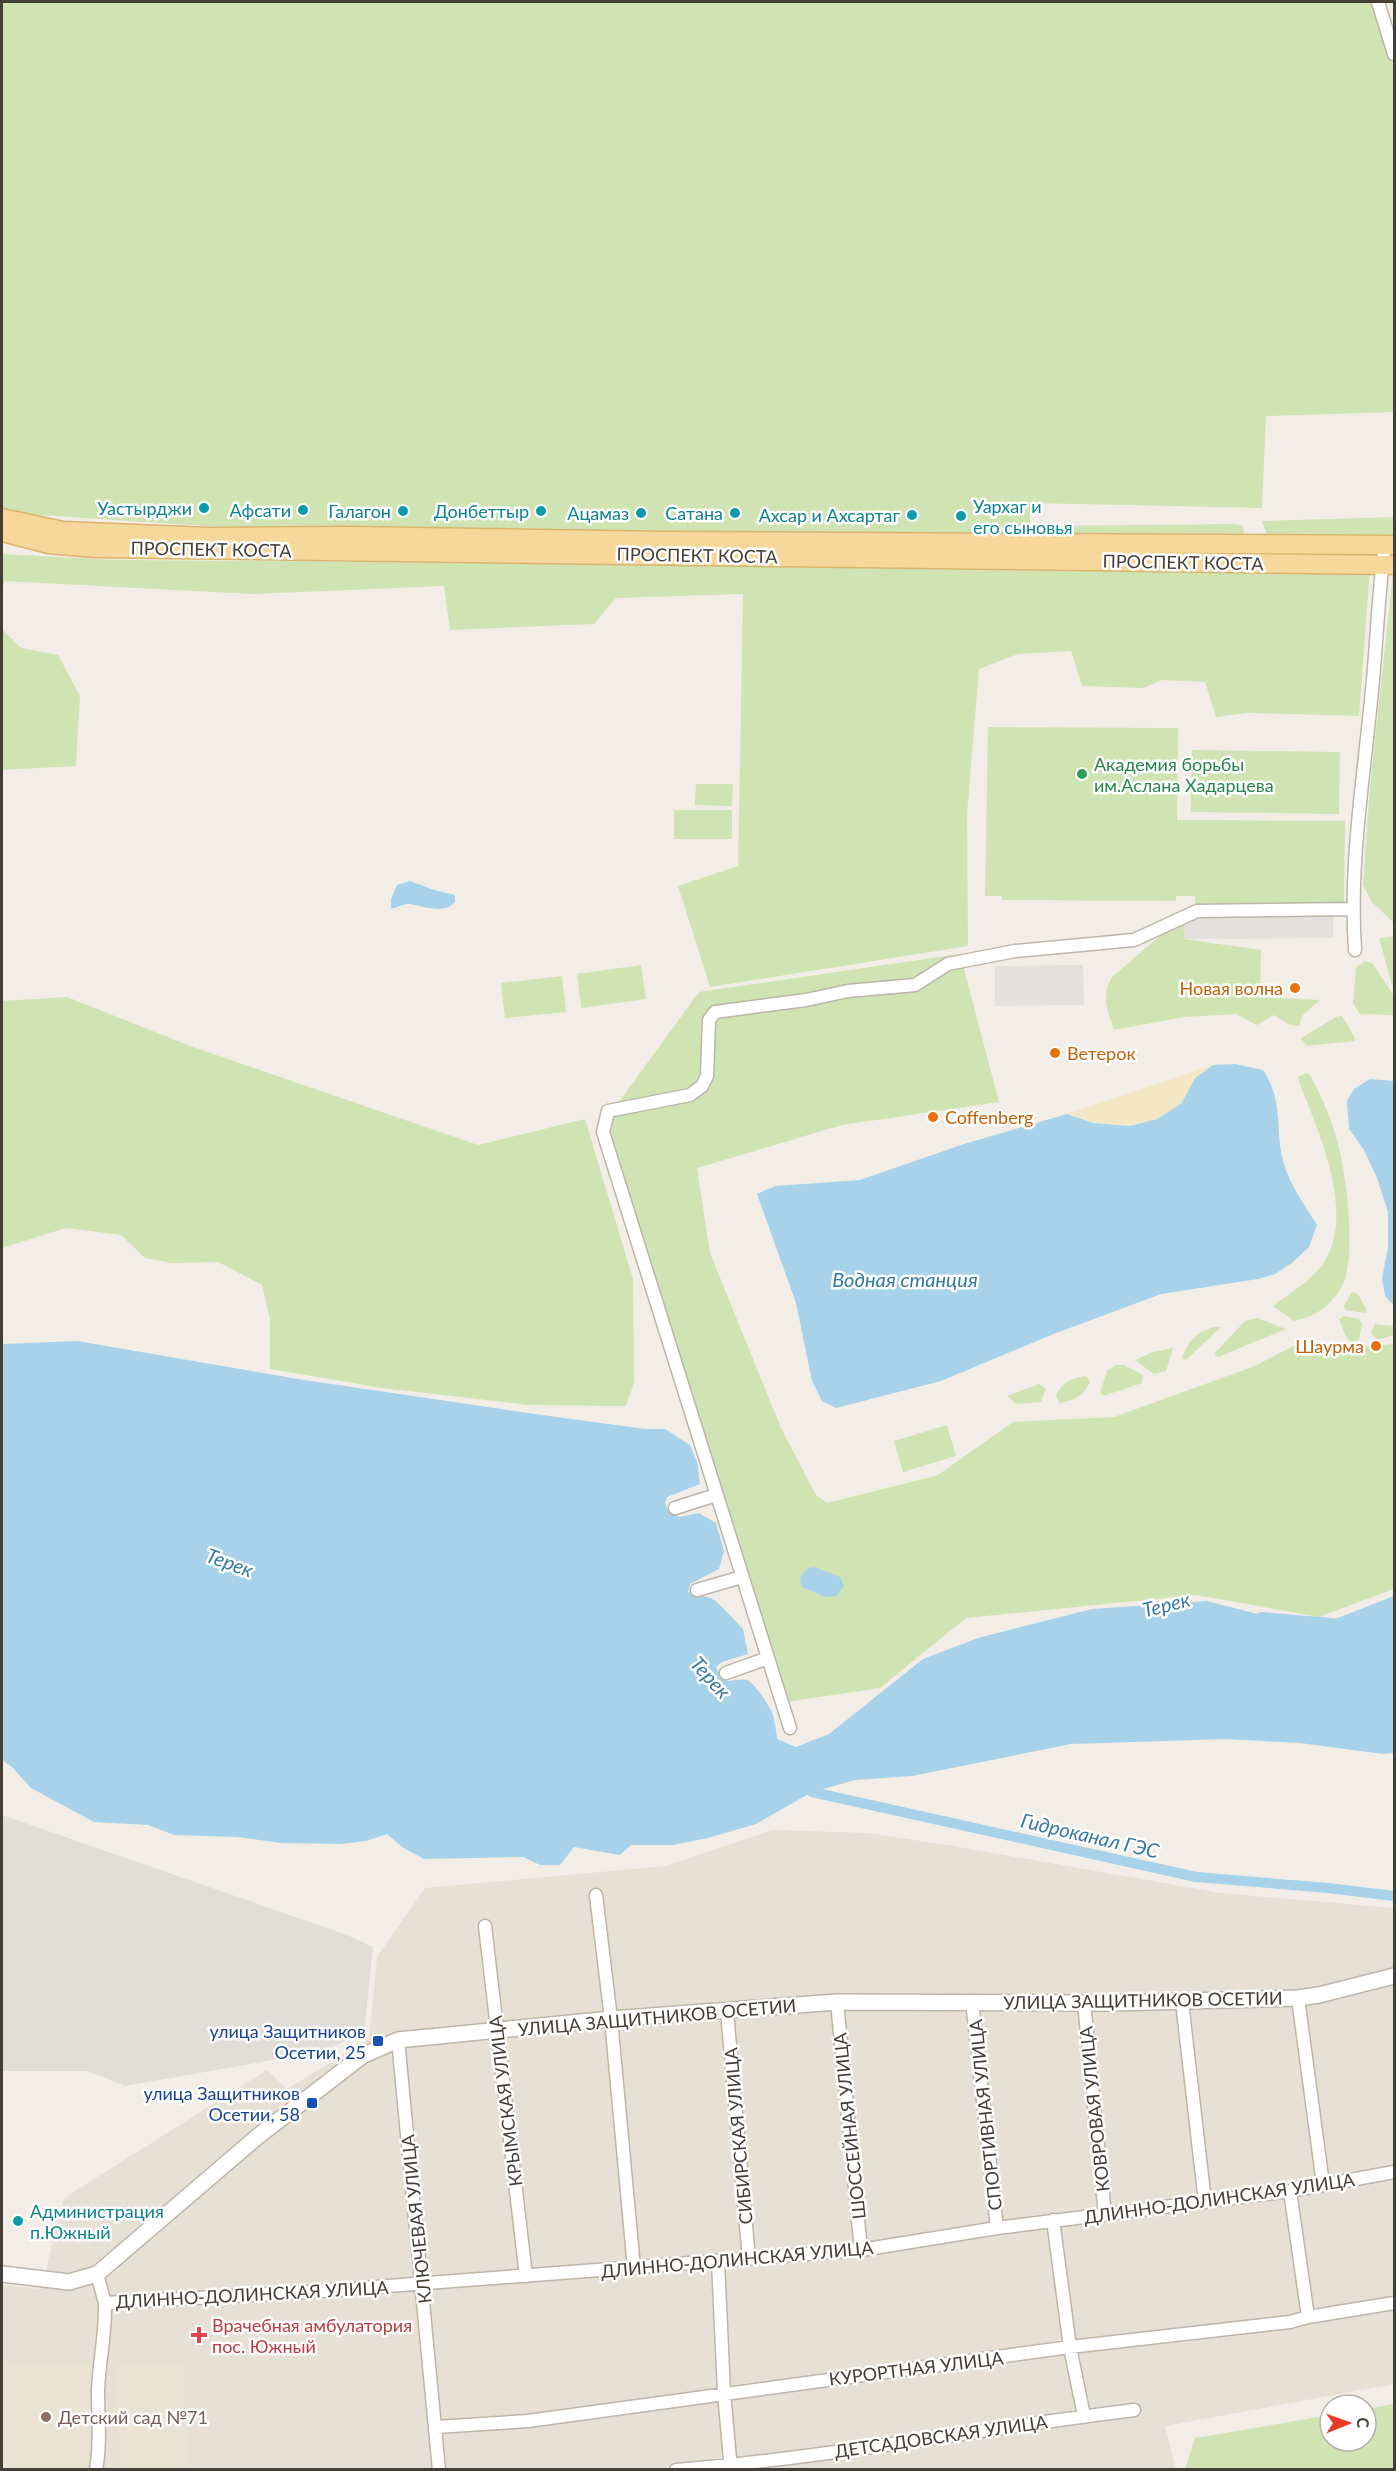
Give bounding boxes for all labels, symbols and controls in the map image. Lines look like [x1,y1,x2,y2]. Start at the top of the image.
place label: Уархаг и его сыновья [973,495,1073,538]
place label: Уастырджи [97,497,192,519]
place label: Афсати [230,499,291,521]
place label: Галагон [328,500,391,522]
place label: Донбеттыр [434,500,529,522]
marker: Уастырджи [197,501,211,515]
place label: Ацамаз [567,502,629,524]
place label: Сатана [665,502,723,524]
marker: Афсати [296,503,310,517]
marker: Галагон [396,504,410,518]
marker: Донбеттыр [534,504,548,518]
place label: Ахсар и Ахсартаг [759,504,901,526]
marker: Ацамаз [634,506,648,520]
marker: Сатана [728,506,742,520]
marker: Ахсар и Ахсартаг [905,508,919,522]
marker: Уархаг и его сыновья [954,509,968,523]
street label: ПРОСПЕКТ КОСТА [130,537,292,561]
street label: ПРОСПЕКТ КОСТА [616,543,778,567]
street label: ПРОСПЕКТ КОСТА [1102,550,1264,574]
place label: Академия борьбы им.Аслана Хадарцева [1094,753,1274,796]
marker: Академия борьбы им.Аслана Хадарцева [1075,767,1089,781]
place label: Новая волна [1179,977,1283,999]
marker: Новая волна [1288,981,1302,995]
place label: Ветерок [1067,1042,1136,1064]
marker: Ветерок [1048,1046,1062,1060]
place label: Coffenberg [945,1106,1033,1128]
marker: Coffenberg [926,1110,940,1124]
water label: Водная станция [832,1267,978,1291]
place label: Шаурма [1295,1335,1364,1357]
marker: Шаурма [1369,1339,1383,1353]
water label: Терек [203,1542,257,1582]
water label: Терек [1140,1586,1193,1621]
water label: Терек [686,1651,736,1703]
water label: Гидроканал ГЭС [1019,1807,1162,1863]
street label: УЛИЦА ЗАЩИТНИКОВ ОСЕТИИ [1003,1987,1283,2013]
street label: УЛИЦА ЗАЩИТНИКОВ ОСЕТИИ [517,1994,797,2040]
street label: КРЫМСКАЯ УЛИЦА [484,2014,526,2188]
street label: СПОРТИВНАЯ УЛИЦА [964,2017,1006,2212]
place label: улица Защитников Осетии, 25 [209,2020,366,2063]
street label: КОВРОВАЯ УЛИЦА [1074,2024,1114,2193]
street label: ШОССЕЙНАЯ УЛИЦА [828,2031,870,2220]
marker: улица Защитников Осетии, 25 [371,2034,385,2048]
street label: СИБИРСКАЯ УЛИЦА [719,2046,757,2225]
place label: улица Защитников Осетии, 58 [143,2082,300,2125]
marker: улица Защитников Осетии, 58 [305,2096,319,2110]
street label: КЛЮЧЕВАЯ УЛИЦА [396,2133,436,2305]
street label: ДЛИННО-ДОЛИНСКАЯ УЛИЦА [1082,2168,1357,2228]
place label: Администрация п.Южный [30,2200,164,2243]
marker: Администрация п.Южный [11,2214,25,2228]
street label: ДЛИННО-ДОЛИНСКАЯ УЛИЦА [600,2236,875,2282]
street label: ДЛИННО-ДОЛИНСКАЯ УЛИЦА [115,2276,390,2312]
place label: Врачебная амбулатория пос. Южный [212,2314,412,2357]
marker: Врачебная амбулатория пос. Южный [190,2326,208,2344]
street label: КУРОРТНАЯ УЛИЦА [827,2346,1005,2390]
north arrow [1318,2393,1378,2453]
place label: Детский сад №71 [58,2406,208,2428]
marker: Детский сад №71 [39,2410,53,2424]
street label: ДЕТСАДОВСКАЯ УЛИЦА [833,2410,1050,2462]
text: С [1354,2417,1373,2429]

